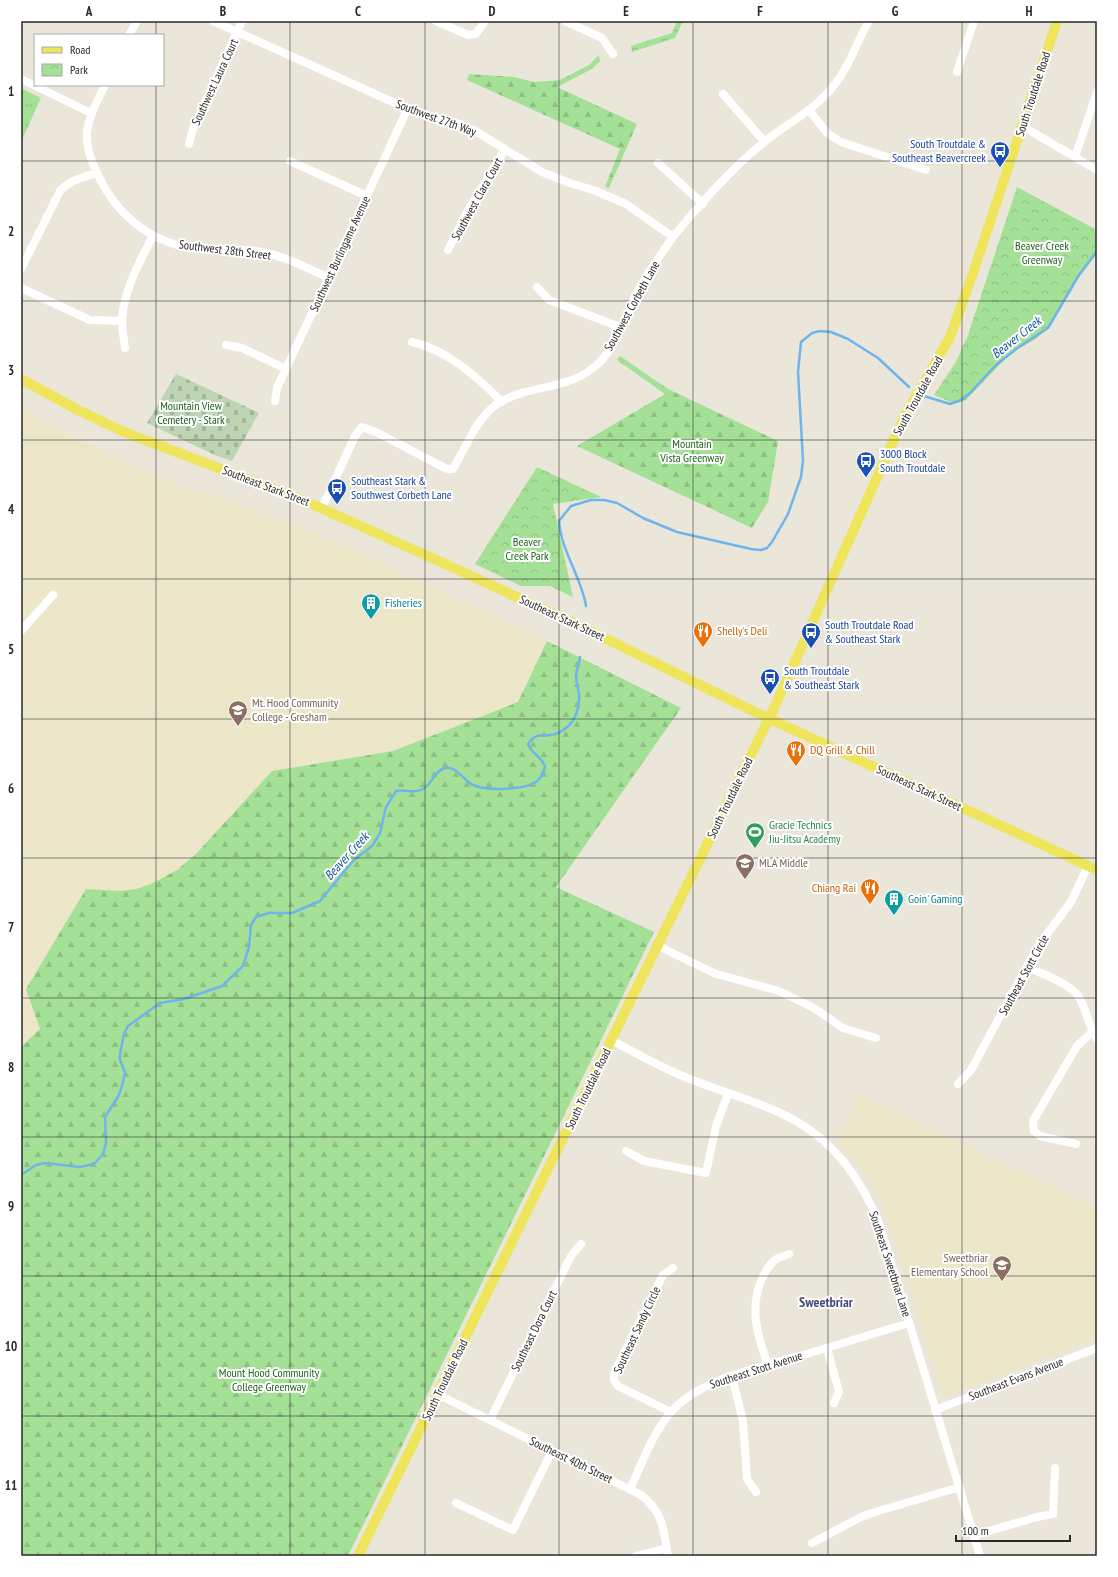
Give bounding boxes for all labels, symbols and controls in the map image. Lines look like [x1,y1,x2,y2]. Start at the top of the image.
text: A [85,3,93,20]
text: B [220,3,226,20]
text: C [355,3,361,20]
text: D [489,3,496,20]
text: E [623,3,629,20]
text: F [757,3,763,20]
text: G [892,3,899,20]
text: H [1026,3,1033,20]
legend [34,34,164,86]
street label: Southwest Laura Court [188,35,241,127]
text: Road [70,42,90,57]
street label: South Troutdale Road [1012,49,1053,138]
text: Park [70,62,88,77]
text: 1 [8,83,14,100]
street label: Southwest 27th Way [394,96,479,139]
place label: South Troutdale & Southeast Beavercreek [892,136,986,165]
bus stop icon: South Troutdale & Southeast Beavercreek [989,140,1011,168]
street label: Southwest Clara Court [448,154,506,243]
street label: Southwest Burlingame Avenue [306,193,373,314]
text: 2 [8,223,14,240]
street label: Southwest 28th Street [178,236,273,263]
park label: Beaver Creek Greenway [1015,238,1069,267]
street label: Southwest Corbeth Lane [601,258,663,353]
water label: Beaver Creek [988,312,1046,362]
street label: South Troutdale Road [890,353,946,438]
text: 3 [8,362,14,379]
park label: Mountain View Cemetery - Stark [157,398,225,427]
park label: Mountain Vista Greenway [659,436,724,465]
place label: 3000 Block South Troutdale [880,446,945,475]
bus stop icon: 3000 Block South Troutdale [855,450,877,478]
street label: Southeast Stark Street [221,462,312,509]
place label: Southeast Stark & Southwest Corbeth Lane [351,473,452,502]
bus stop icon: Southeast Stark & Southwest Corbeth Lane [326,477,348,505]
text: 4 [8,501,15,518]
park label: Beaver Creek Park [505,534,549,563]
street label: Southeast Stark Street [517,591,608,644]
building icon: Fisheries [360,592,382,620]
place label: Fisheries [385,595,422,610]
place label: South Troutdale Road & Southeast Stark [825,617,913,646]
restaurant icon: Shelly's Deli [692,620,714,648]
bus stop icon: South Troutdale Road & Southeast Stark [800,621,822,649]
place label: Shelly's Deli [717,623,767,638]
text: 5 [8,641,14,658]
place label: South Troutdale & Southeast Stark [784,663,860,692]
bus stop icon: South Troutdale & Southeast Stark [759,667,781,695]
place label: Mt. Hood Community College - Gresham [252,695,339,724]
school or university icon: Mt. Hood Community College - Gresham [227,699,249,727]
restaurant icon: DQ Grill & Chill [785,739,807,767]
place label: DQ Grill & Chill [810,742,875,757]
street label: South Troutdale Road [703,755,756,841]
street label: Southeast Stark Street [874,761,965,814]
text: 6 [8,780,14,797]
place label: Gracie Technics Jiu-Jitsu Academy [768,817,841,846]
sports icon: Gracie Technics Jiu-Jitsu Academy [744,821,766,849]
water label: Beaver Creek [320,827,374,884]
school or university icon: MLA Middle [734,852,756,880]
place label: MLA Middle [759,855,808,870]
restaurant icon: Chiang Rai [859,877,881,905]
place label: Chiang Rai [812,880,856,895]
building icon: Goin' Gaming [883,888,905,916]
place label: Goin' Gaming [908,891,962,906]
text: 7 [8,919,14,936]
street label: Southeast Stott Circle [995,932,1052,1018]
street label: South Troutdale Road [561,1046,614,1132]
text: 8 [8,1059,14,1076]
text: 9 [8,1198,14,1215]
street label: Southeast Sweetbriar Lane [866,1209,915,1319]
place label: Sweetbriar Elementary School [911,1250,989,1279]
school or university icon: Sweetbriar Elementary School [991,1254,1013,1282]
street label: Southeast Sandy Circle [610,1284,663,1376]
street label: Southeast Dora Court [507,1287,560,1374]
district label: Sweetbriar [799,1293,854,1311]
street label: South Troutdale Road [418,1337,471,1423]
text: 10 [5,1338,17,1355]
street label: Southeast Stott Avenue [708,1347,804,1392]
street label: Southeast Evans Avenue [966,1354,1065,1404]
park label: Mount Hood Community College Greenway [219,1365,320,1394]
street label: Southeast 40th Street [527,1433,616,1486]
text: 11 [5,1477,17,1494]
scale bar [956,1517,1070,1543]
text: 100 m [962,1523,989,1538]

